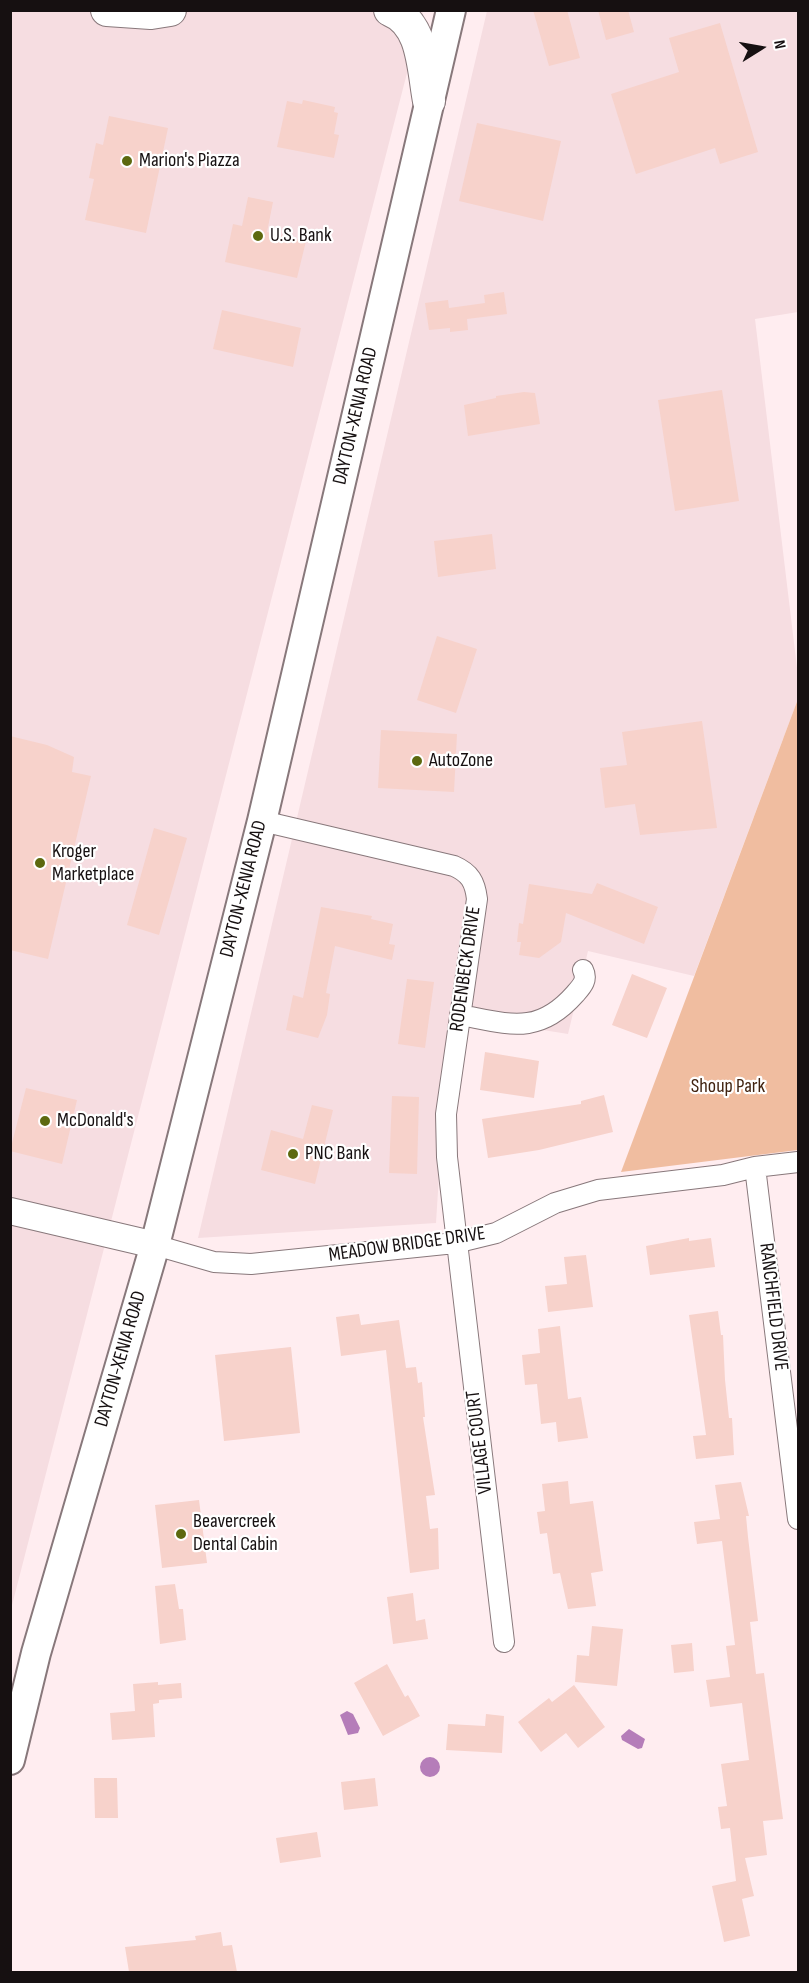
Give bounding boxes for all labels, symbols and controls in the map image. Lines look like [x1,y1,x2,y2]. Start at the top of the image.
north arrow [731,18,791,78]
text: N [769,38,789,50]
place label: Marion's Piazza [139,149,240,173]
marker: Marion's Piazza [120,154,134,168]
place label: U.S. Bank [270,224,332,248]
marker: U.S. Bank [251,229,265,243]
street label: DAYTON-XENIA ROAD [329,345,383,487]
place label: AutoZone [429,749,493,773]
marker: AutoZone [410,754,424,768]
street label: DAYTON-XENIA ROAD [215,818,273,960]
place label: Kroger Marketplace [52,840,134,887]
marker: Kroger Marketplace [33,856,47,870]
street label: RODENBECK DRIVE [445,905,487,1033]
park label: Shoup Park [691,1075,765,1099]
place label: McDonald's [57,1109,134,1133]
marker: McDonald's [38,1114,52,1128]
place label: PNC Bank [305,1142,369,1166]
marker: PNC Bank [286,1147,300,1161]
street label: MEADOW BRIDGE DRIVE [327,1222,487,1268]
street label: RANCHFIELD DRIVE [753,1242,793,1372]
street label: DAYTON-XENIA ROAD [90,1288,152,1430]
street label: VILLAGE COURT [462,1389,498,1495]
place label: Beavercreek Dental Cabin [193,1510,278,1557]
marker: Beavercreek Dental Cabin [174,1527,188,1541]

